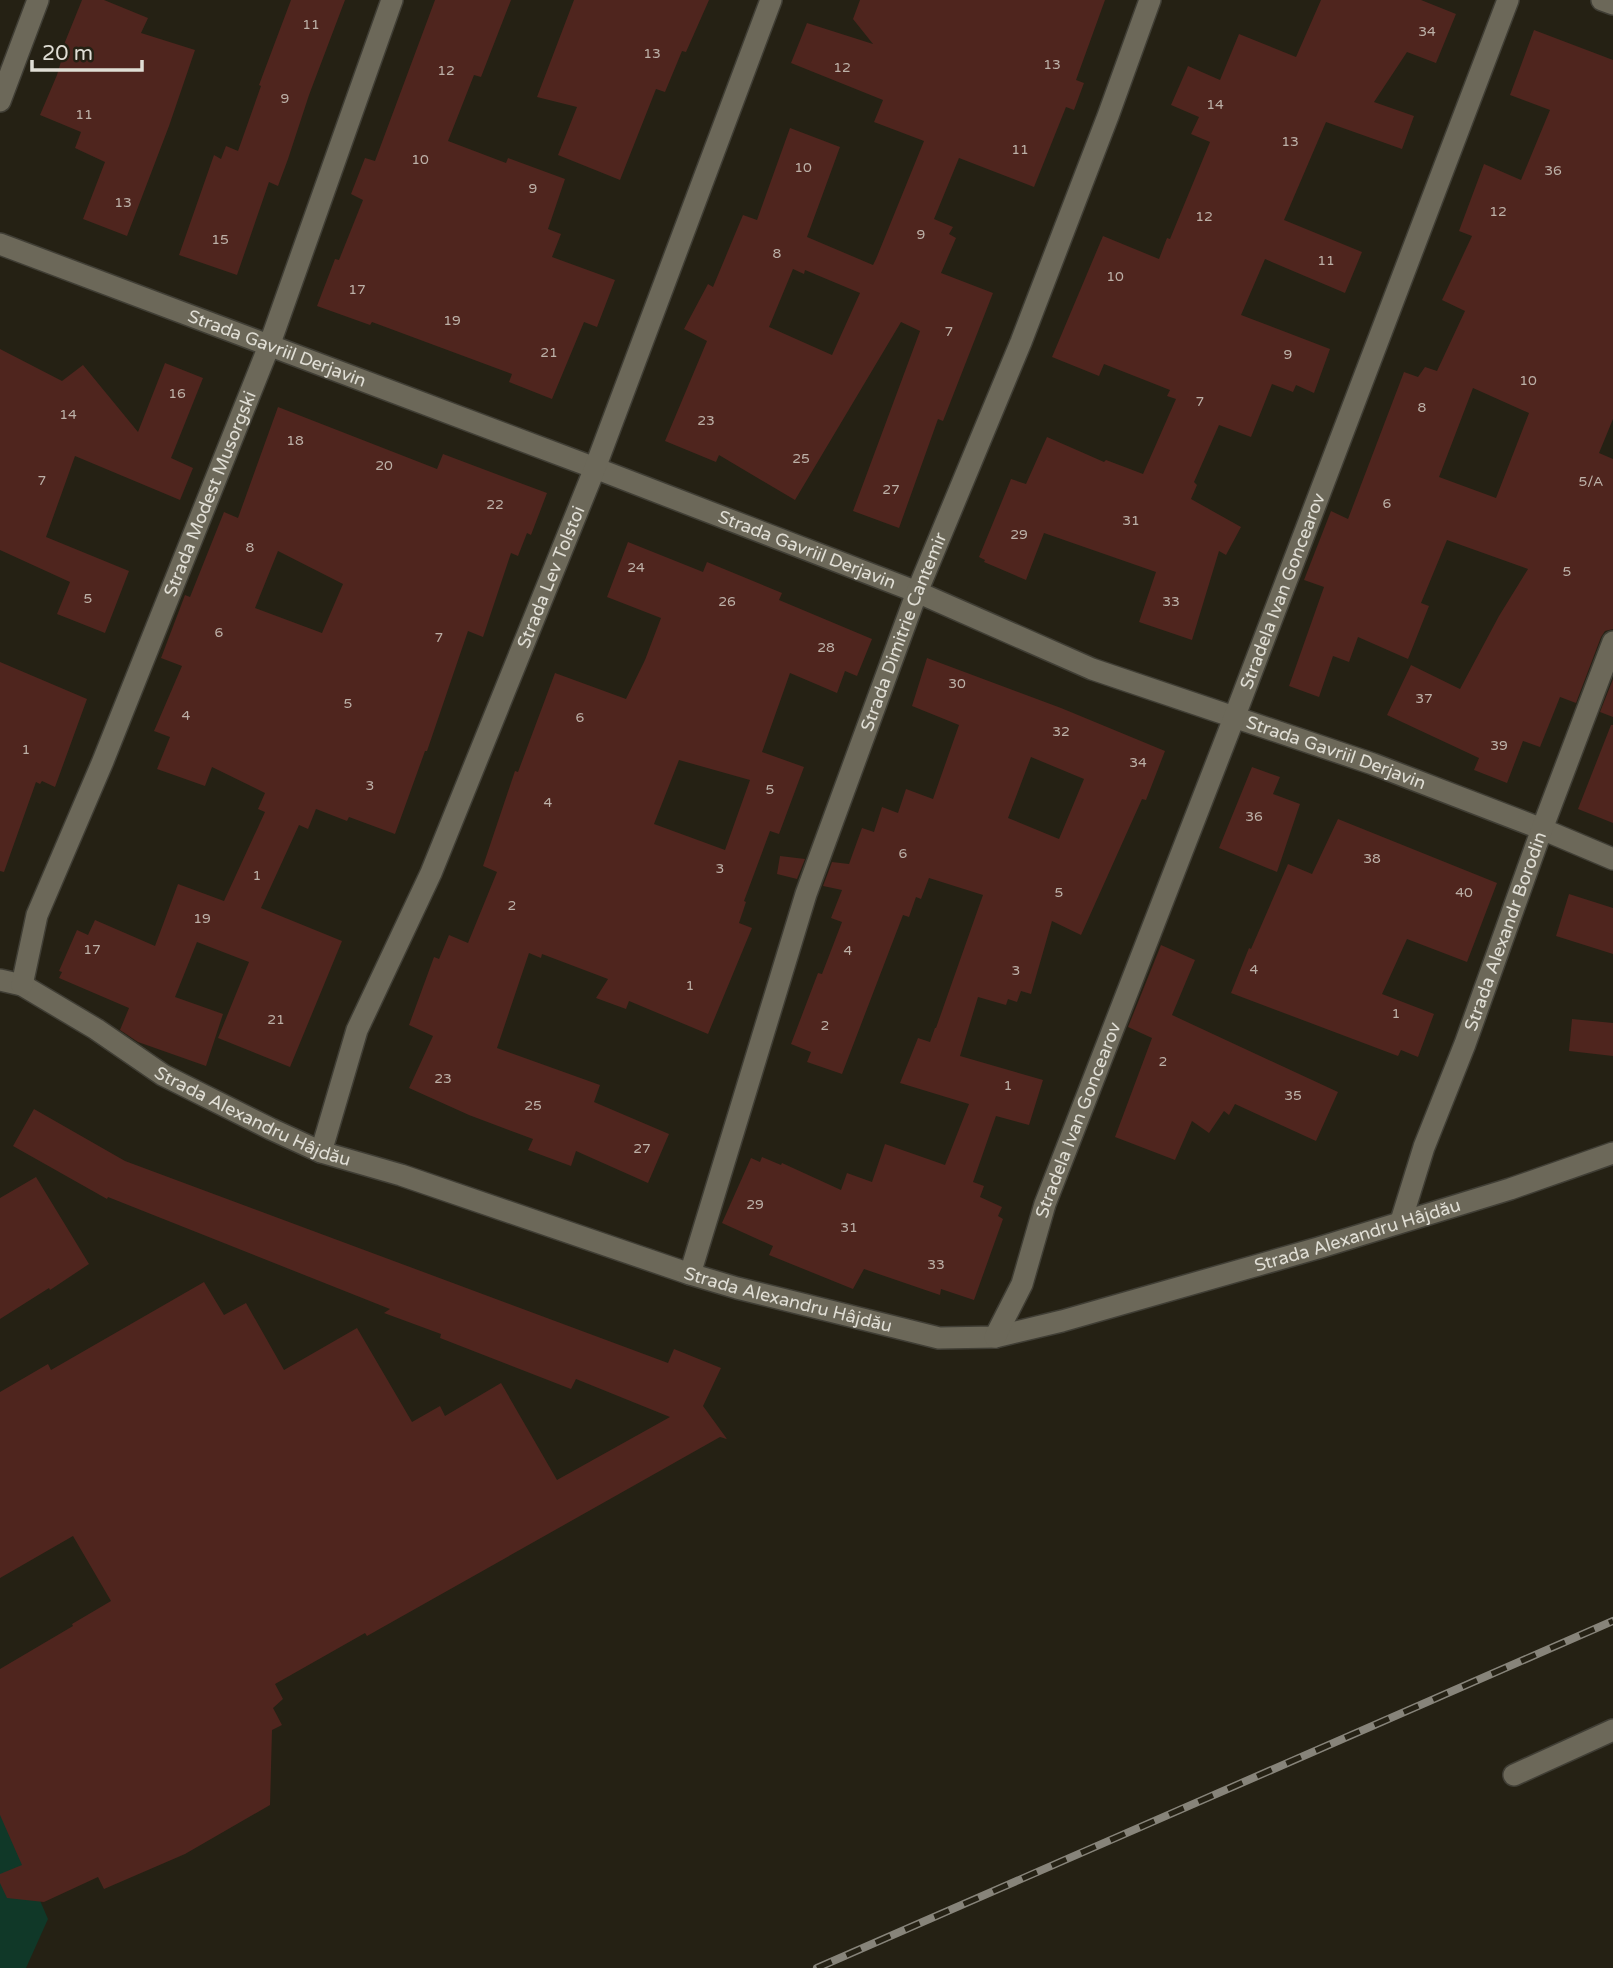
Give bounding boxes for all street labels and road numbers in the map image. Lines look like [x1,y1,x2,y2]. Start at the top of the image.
street label: Strada Gavriil Derjavin [185,305,369,392]
street label: Strada Modest Musorgski [159,388,261,600]
street label: Stradela Ivan Goncearov [1235,490,1330,692]
street label: Strada Lev Tolstoi [512,503,589,651]
street label: Strada Gavriil Derjavin [715,505,899,594]
street label: Strada Dimitrie Cantemir [856,529,952,734]
street label: Strada Gavriil Derjavin [1243,711,1429,794]
street label: Strada Alexandr Borodin [1460,829,1551,1034]
street label: Stradela Ivan Goncearov [1031,1018,1126,1220]
street label: Strada Alexandru Hâjdău [150,1061,353,1171]
street label: Strada Alexandru Hâjdău [1252,1194,1463,1277]
street label: Strada Alexandru Hâjdău [681,1262,895,1337]

